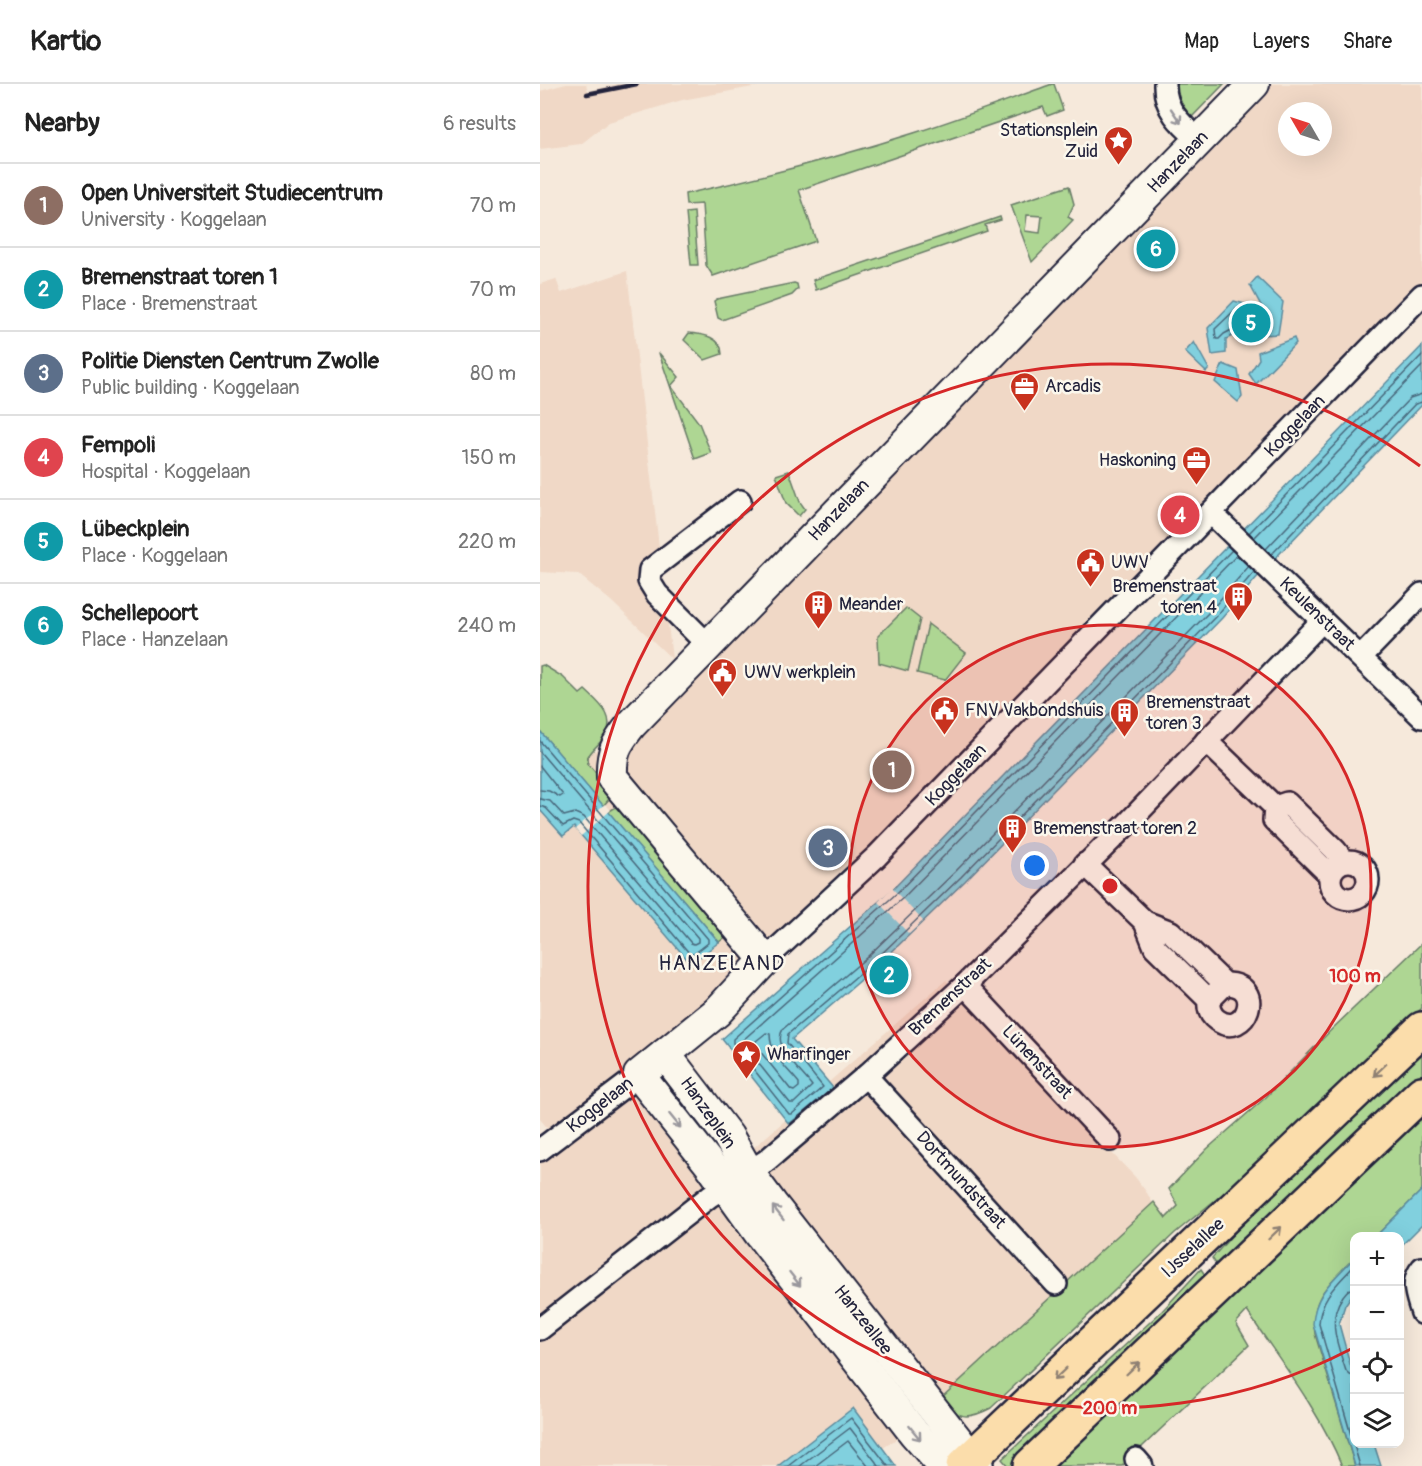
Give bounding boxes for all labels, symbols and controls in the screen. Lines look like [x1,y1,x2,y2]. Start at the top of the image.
text: Kartio [30,24,101,59]
text: Map [1184,28,1219,55]
text: Layers [1252,28,1310,55]
text: Share [1343,28,1392,55]
north arrow [1278,102,1332,156]
text: Nearby [24,107,100,139]
one-way arrow [1169,107,1182,124]
text: 6 results [443,111,516,136]
place label: Stationsplein Zuid [1000,119,1098,163]
place icon: Stationsplein Zuid [1103,124,1135,166]
street label: Hanzelaan [1143,126,1213,198]
text: Open Universiteit Studiecentrum [81,179,383,207]
text: 1 [40,193,47,218]
text: 70 m [470,193,516,218]
text: University · Koggelaan [81,207,267,232]
pin: 6 [1136,226,1176,272]
text: Bremenstraat toren 1 [81,263,278,291]
text: 2 [38,277,49,302]
text: 70 m [470,277,516,302]
text: Place · Bremenstraat [81,291,257,316]
pin: 5 [1232,300,1270,346]
text: Politie Diensten Centrum Zwolle [81,347,379,375]
text: 3 [38,361,49,386]
text: 80 m [470,361,516,386]
office icon: Arcadis [1008,370,1040,412]
text: Public building · Koggelaan [81,375,299,400]
place label: Arcadis [1045,375,1101,398]
street label: Koggelaan [1260,390,1330,462]
text: Fempoli [81,431,155,459]
office icon: Haskoning [1181,444,1213,486]
text: 4 [38,445,49,470]
text: 150 m [462,445,516,470]
place label: Haskoning [1099,449,1176,472]
text: Hospital · Koggelaan [81,459,250,484]
street label: Hanzelaan [804,474,874,546]
pin: 4 [1160,492,1200,538]
text: Lübeckplein [81,515,189,543]
text: 5 [38,529,49,554]
text: 220 m [458,529,516,554]
text: Place · Koggelaan [81,543,228,568]
public building icon: UWV [1074,546,1106,588]
place label: UWV [1111,551,1149,574]
street label: Keulenstraat [1274,572,1360,656]
place label: Bremenstraat toren 4 [1113,575,1218,619]
building icon: Bremenstraat toren 4 [1222,580,1254,622]
building icon: Meander [802,588,834,630]
place label: Meander [839,593,904,616]
text: Schellepoort [81,599,198,627]
text: 6 [38,613,49,638]
text: 240 m [457,613,516,638]
text: Place · Hanzelaan [81,627,228,652]
public building icon: UWV werkplein [707,656,739,698]
place label: UWV werkplein [744,661,856,684]
place label: Bremenstraat toren 3 [1145,691,1251,735]
public building icon: FNV Vakbondshuis [928,694,960,736]
building icon: Bremenstraat toren 3 [1109,696,1141,738]
place label: FNV Vakbondshuis [965,699,1103,722]
street label: Koggelaan [921,739,991,811]
pin: 1 [872,748,912,792]
building icon: Bremenstraat toren 2 [996,812,1028,854]
place label: Bremenstraat toren 2 [1033,817,1197,840]
pin: 3 [808,826,848,870]
your location [1020,851,1049,880]
centre of rings [1100,876,1120,896]
district label: HANZELAND [658,951,786,976]
pin: 2 [870,952,908,998]
street label: Bremenstraat [904,952,997,1041]
text: 100 m [1329,965,1381,988]
street label: Lünenstraat [997,1020,1078,1104]
place icon: Wharfinger [730,1038,762,1080]
place label: Wharfinger [767,1043,851,1066]
one-way arrow [1372,1062,1387,1077]
street label: Koggelaan [562,1072,638,1138]
street label: Hanzeplein [675,1073,741,1153]
one-way arrow [668,1113,682,1128]
street label: Dortmundstraat [911,1126,1011,1234]
one-way arrow [772,1205,785,1221]
street label: IJsselallee [1157,1213,1229,1283]
one-way arrow [1267,1226,1282,1241]
map controls [1350,1232,1404,1448]
button: + [1350,1232,1404,1286]
one-way arrow [788,1271,801,1287]
street label: Hanzeallee [829,1280,897,1360]
button: − [1350,1286,1404,1340]
button: locate [1350,1340,1404,1394]
one-way arrow [1126,1361,1141,1375]
one-way arrow [1052,1367,1067,1381]
button: layers [1350,1394,1404,1448]
text: 200 m [1083,1397,1137,1420]
one-way arrow [908,1424,921,1440]

